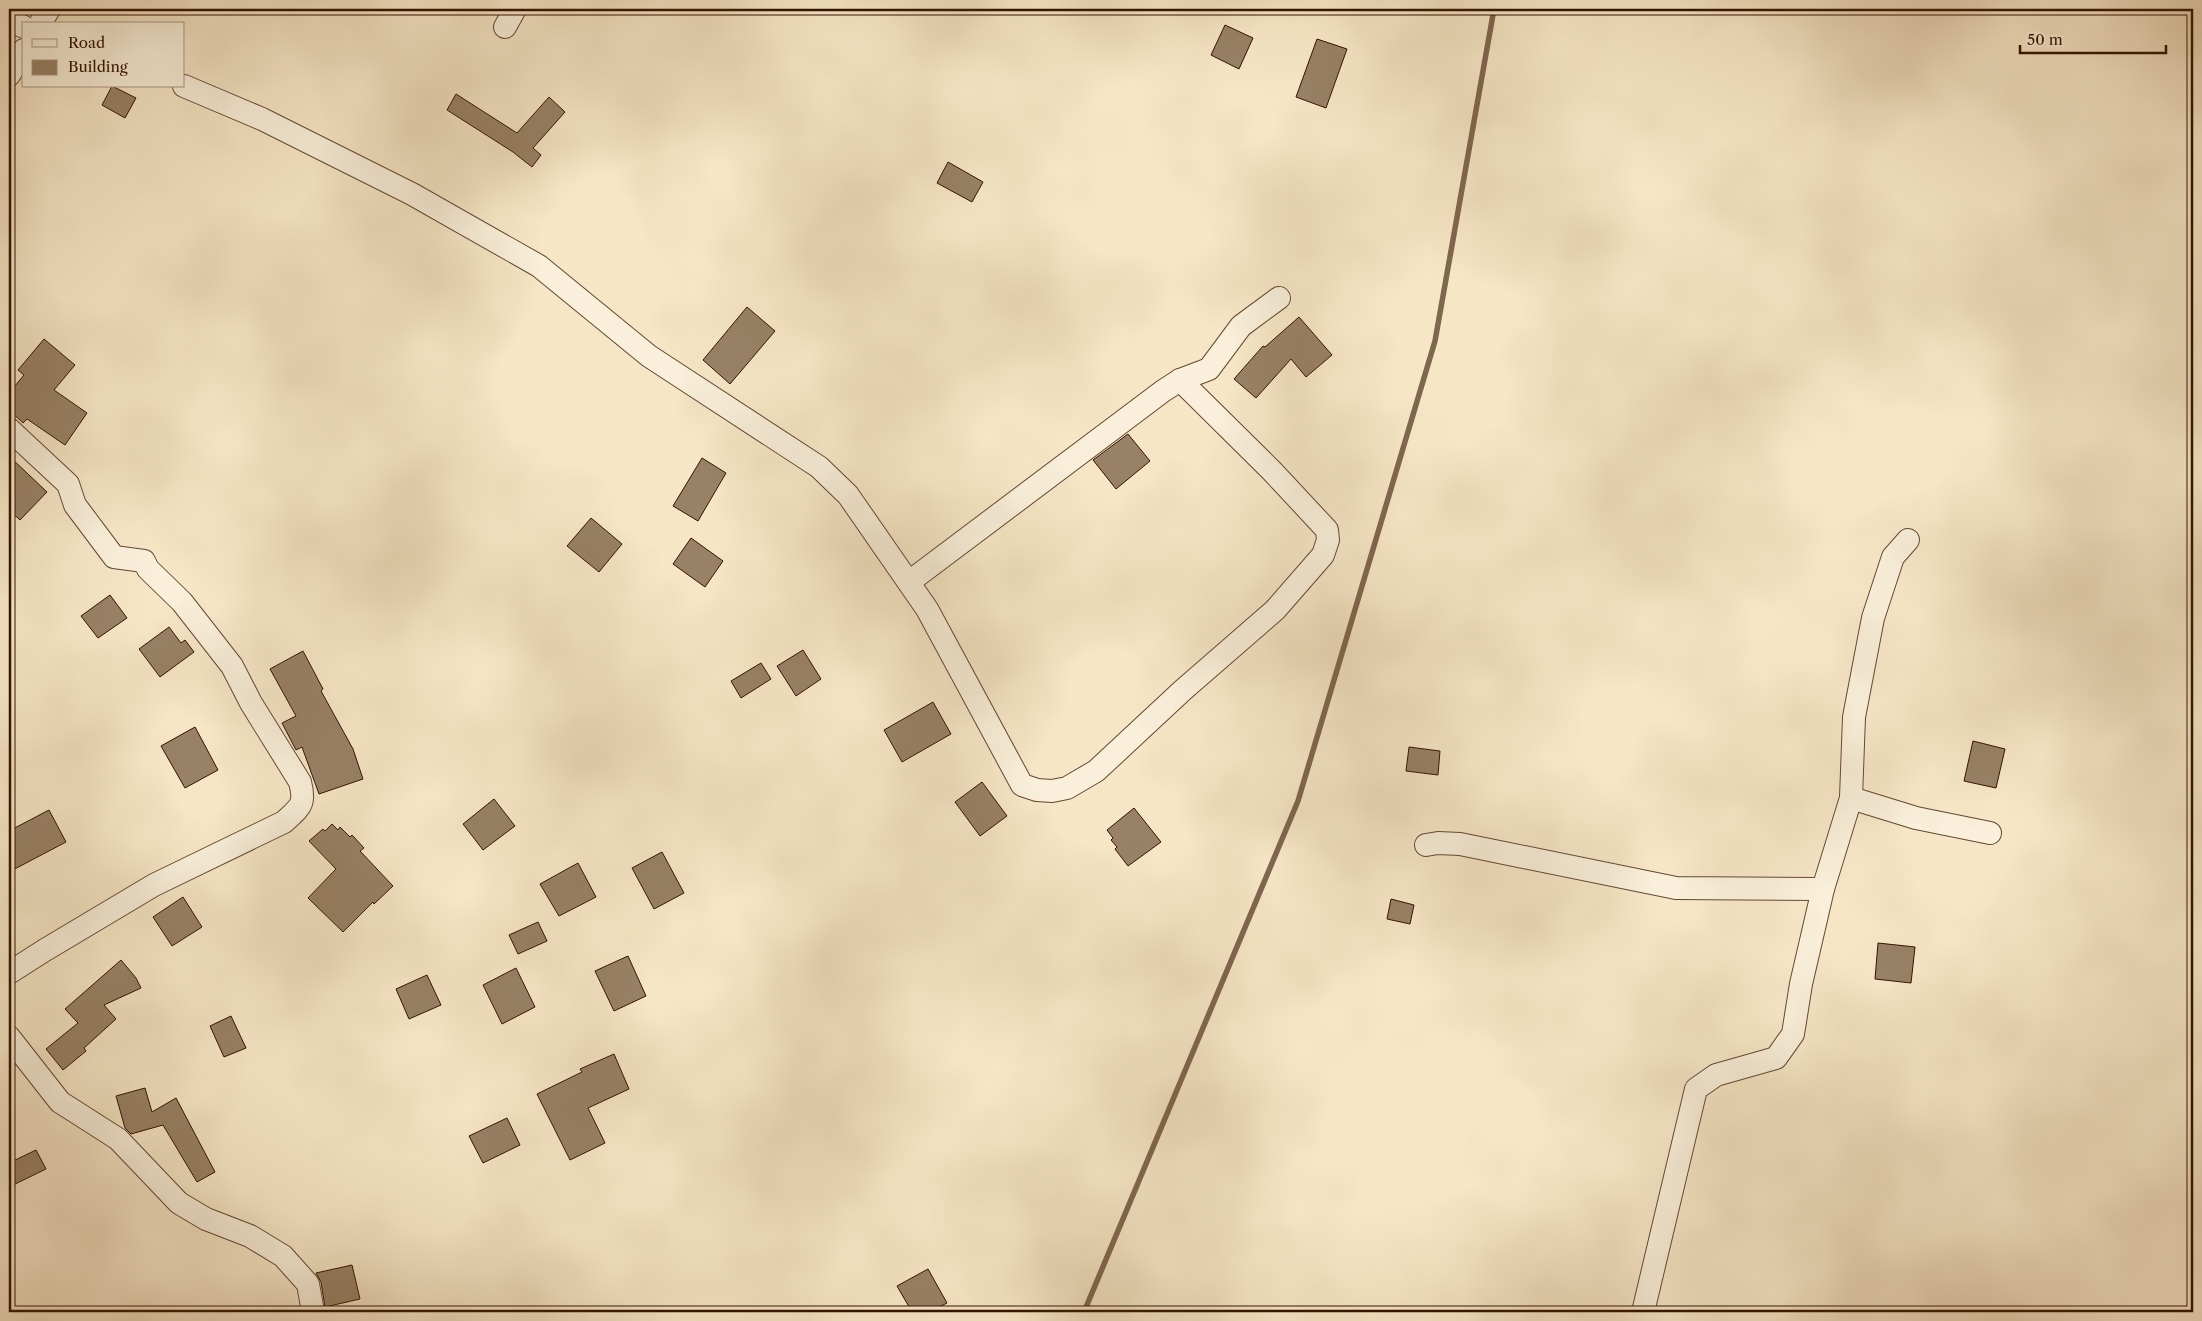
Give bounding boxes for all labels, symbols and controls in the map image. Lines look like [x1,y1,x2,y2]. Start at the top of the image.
legend [22,22,185,88]
scale bar [2020,22,2166,54]
text: 50 m [2027,30,2063,49]
text: Road [68,33,105,52]
text: Building [68,57,128,76]

